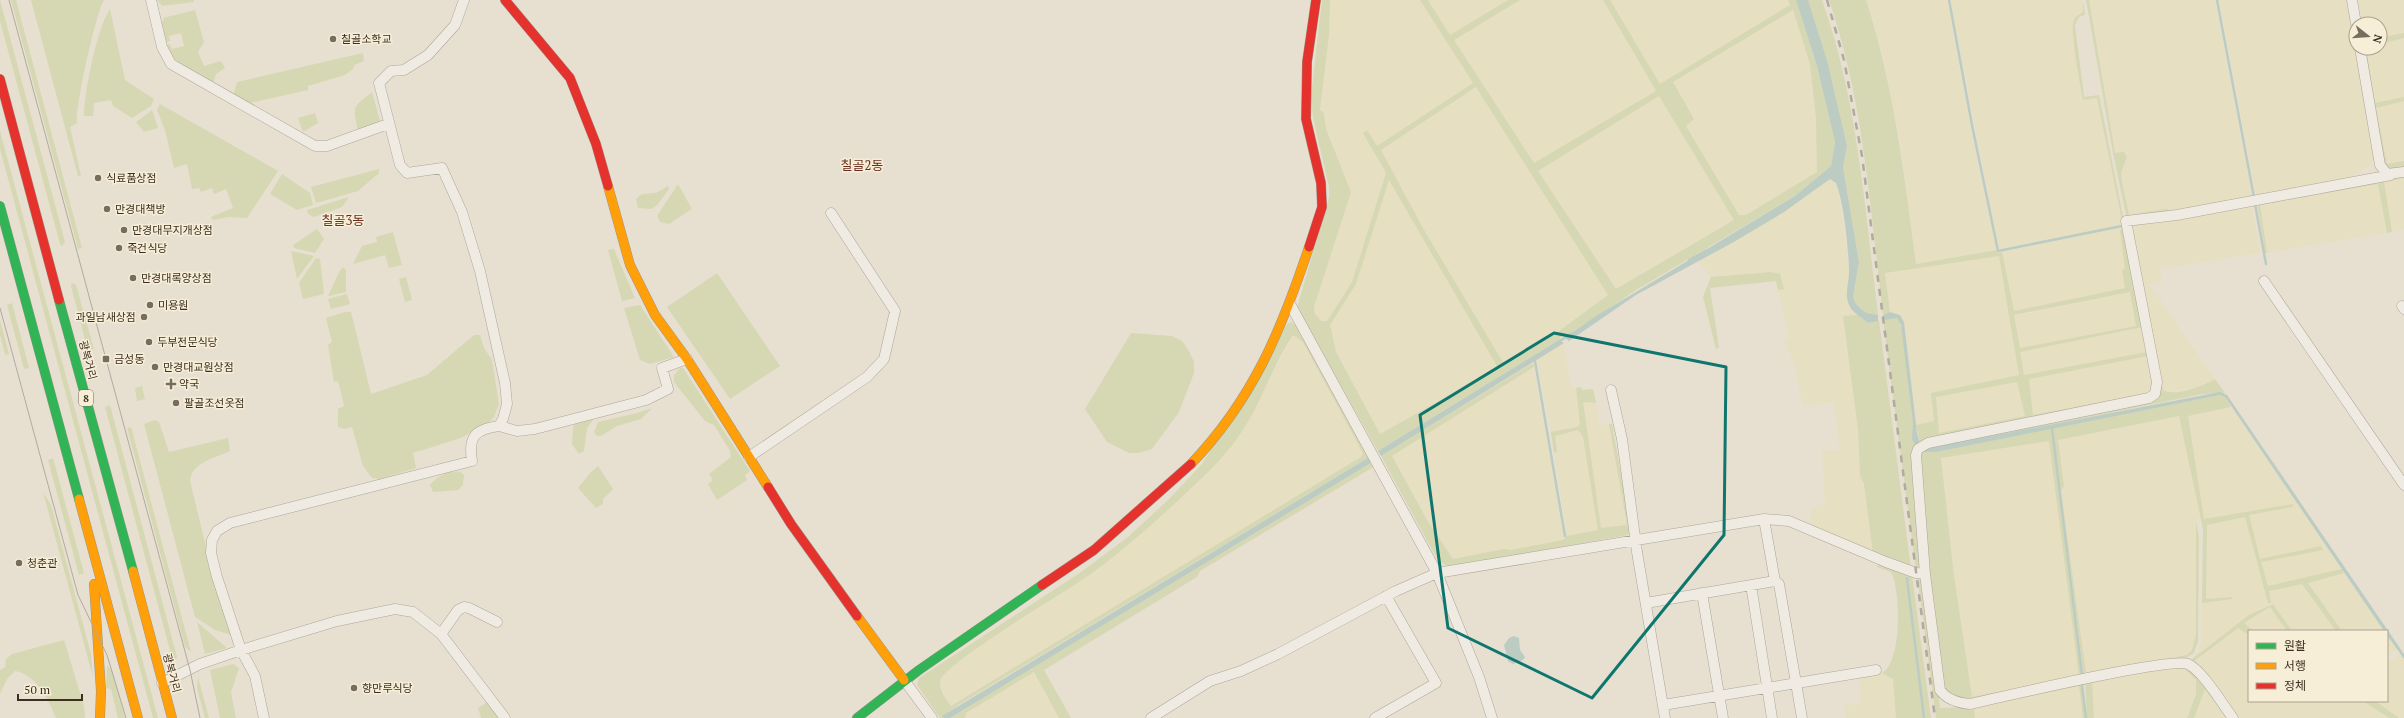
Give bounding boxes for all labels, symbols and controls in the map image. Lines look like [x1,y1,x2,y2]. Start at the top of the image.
north arrow [2348,16,2388,56]
place label: 칠골소학교 [341,32,392,46]
text: N [2369,33,2385,46]
marker: 칠골소학교 [328,34,338,44]
district label: 칠골2동 [841,156,883,174]
place label: 식료품상점 [106,171,157,185]
marker: 식료품상점 [93,173,103,183]
place label: 만경대책방 [115,202,166,216]
marker: 만경대책방 [102,204,112,214]
district label: 칠골3동 [322,211,364,229]
place label: 만경대무지개상점 [132,223,213,237]
marker: 만경대무지개상점 [119,225,129,235]
place label: 죽건식당 [127,241,167,255]
marker: 죽건식당 [114,243,124,253]
place label: 만경대록양상점 [141,271,212,285]
marker: 만경대록양상점 [128,273,138,283]
place label: 미용원 [158,298,188,312]
marker: 미용원 [145,300,155,310]
place label: 과일남새상점 [75,310,136,324]
marker: 과일남새상점 [139,312,149,322]
place label: 두부전문식당 [157,335,218,349]
marker: 두부전문식당 [144,337,154,347]
street label: 광복거리 [76,339,100,381]
place label: 금성동 [114,352,144,366]
marker: 금성동 [101,354,111,364]
place label: 만경대교원상점 [163,360,234,374]
marker: 만경대교원상점 [150,362,160,372]
place label: 약국 [179,377,199,391]
marker: 약국 [166,379,176,389]
road number: 8 [79,390,93,406]
place label: 팔골조선옷점 [184,396,245,410]
marker: 팔골조선옷점 [171,398,181,408]
place label: 청춘관 [27,556,57,570]
marker: 청춘관 [14,558,24,568]
legend [2248,630,2388,702]
text: 원활 [2284,638,2306,653]
street label: 광복거리 [160,652,184,694]
text: 서행 [2284,658,2306,673]
scale bar [18,676,82,702]
text: 정체 [2284,678,2306,693]
place label: 향만루식당 [362,681,413,695]
text: 50 m [24,682,51,697]
marker: 향만루식당 [349,683,359,693]

